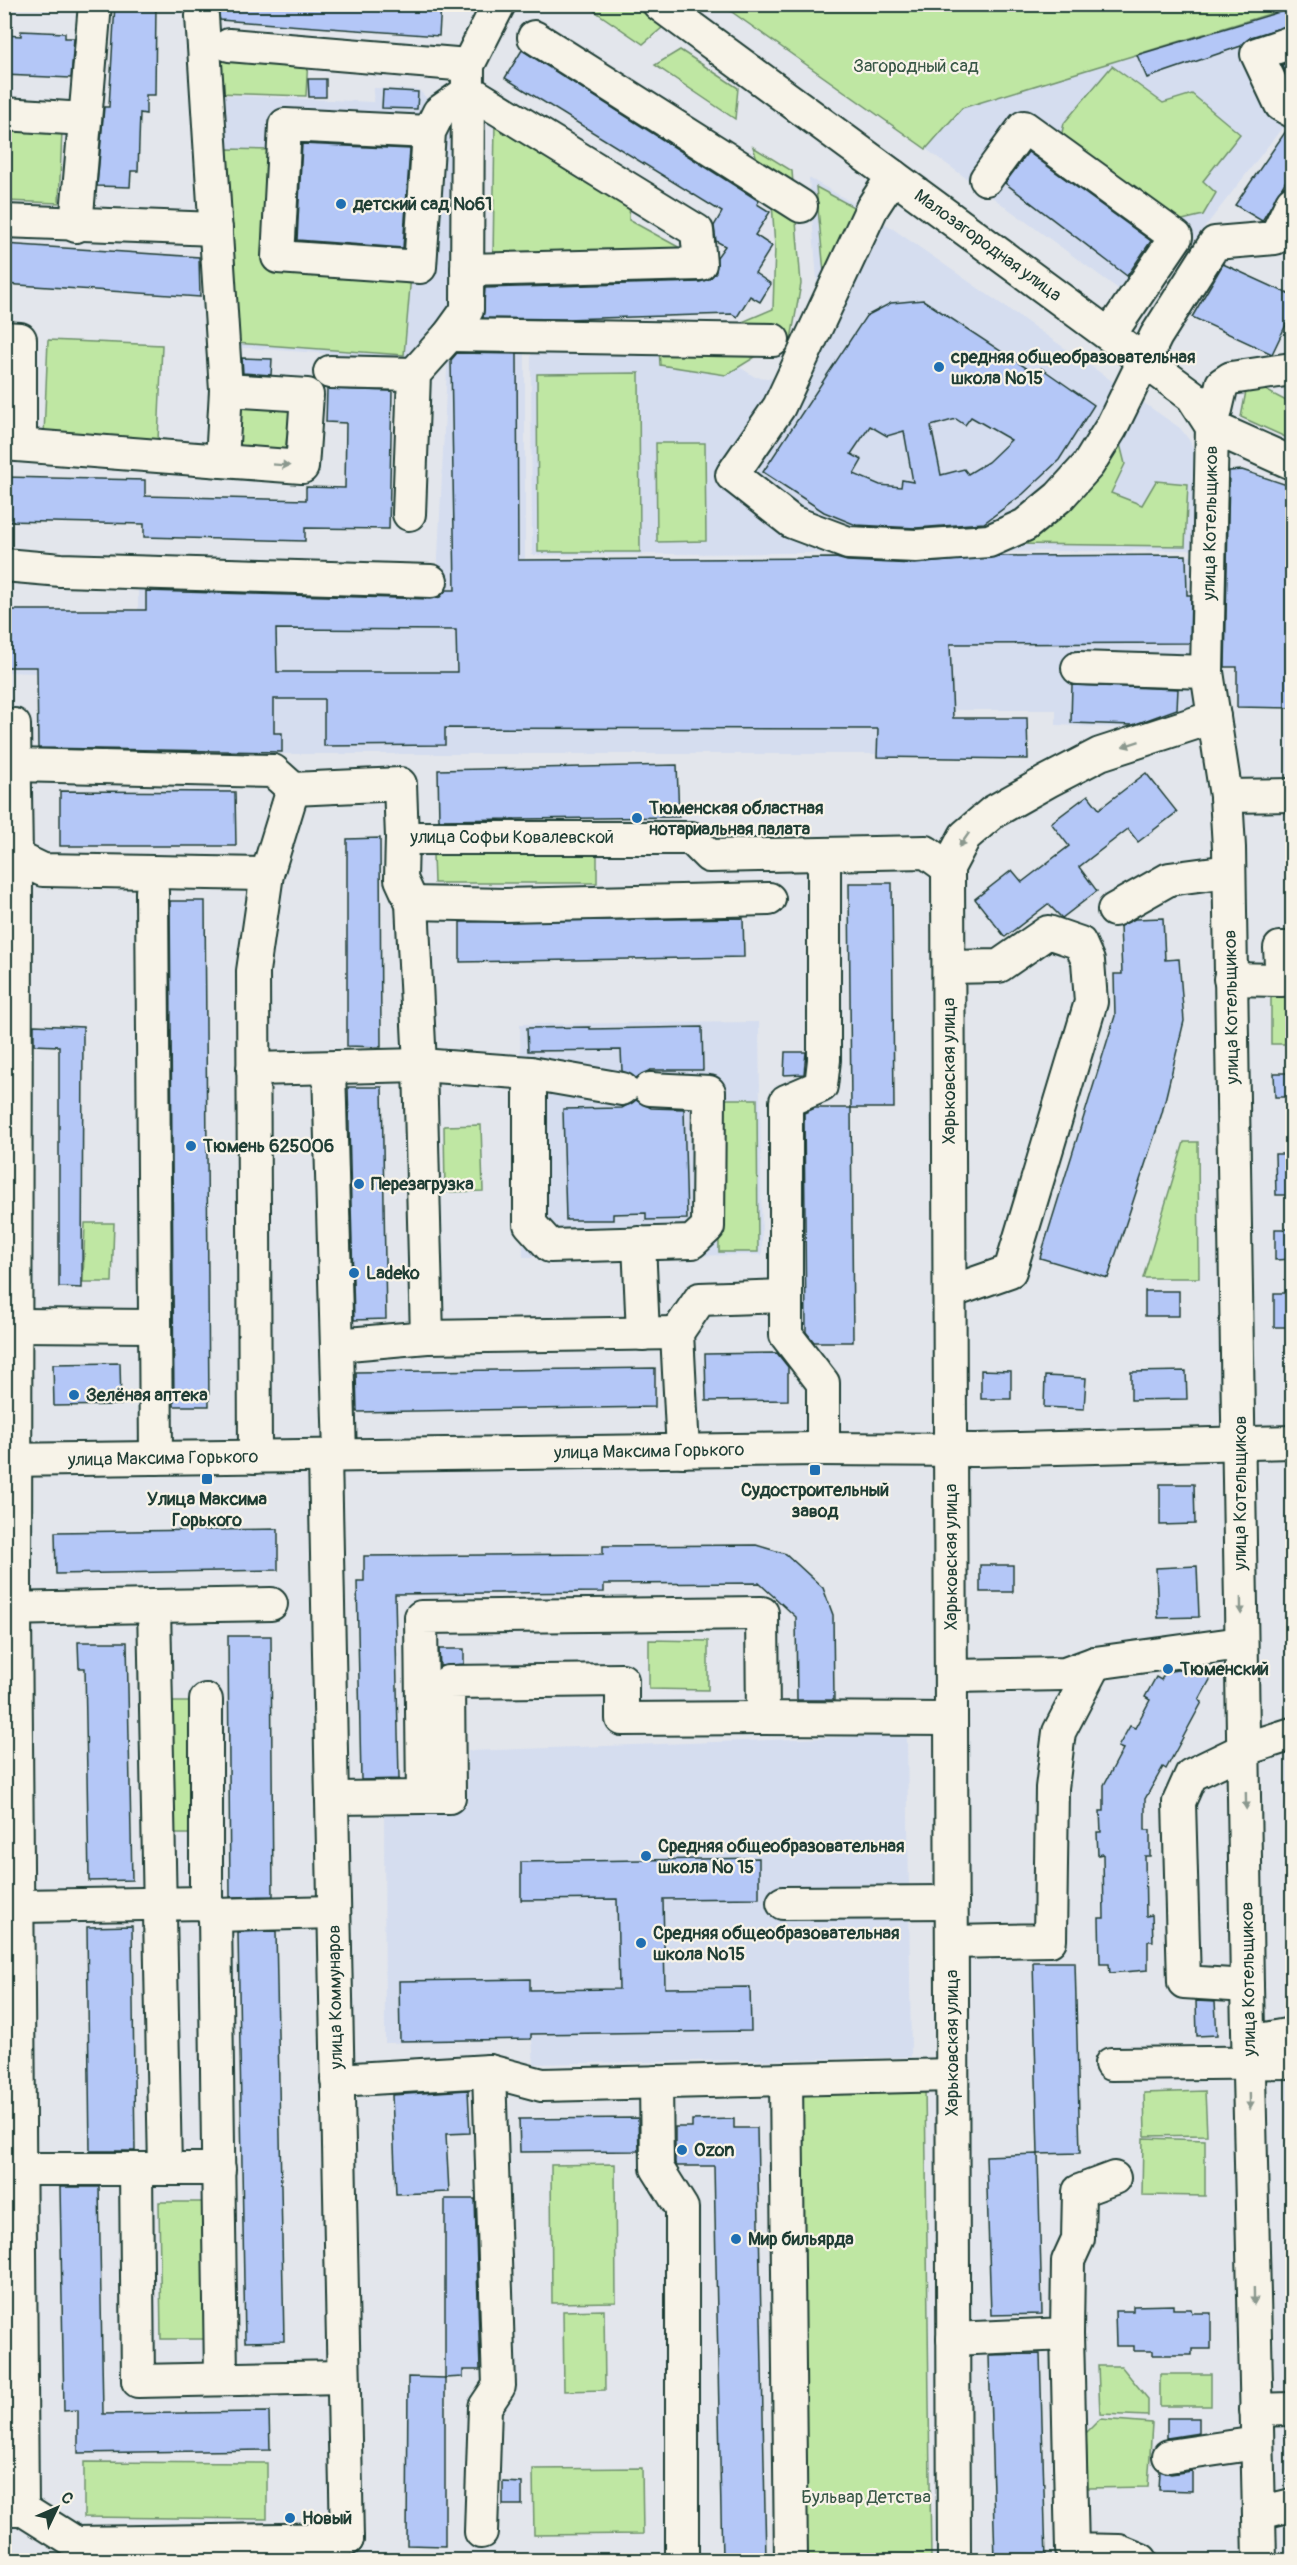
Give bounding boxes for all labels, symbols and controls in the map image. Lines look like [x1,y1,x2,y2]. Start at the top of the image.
park label: Загородный сад [853,55,979,78]
street label: Малозагородная улица [909,184,1066,307]
place label: детский сад №61 [352,193,492,216]
marker: детский сад №61 [334,197,348,211]
place label: средняя общеобразовательная школа №15 [950,346,1195,390]
marker: средняя общеобразовательная школа №15 [932,360,946,374]
street label: улица Котельщиков [1198,445,1223,602]
one-way arrow [271,460,290,470]
one-way arrow [1122,740,1140,749]
place label: Тюменская областная нотариальная палата [648,797,823,841]
marker: Тюменская областная нотариальная палата [630,811,644,825]
street label: улица Софьи Ковалевской [409,826,614,849]
one-way arrow [958,831,970,847]
street label: улица Котельщиков [1219,929,1244,1086]
street label: Харьковская улица [938,998,961,1144]
place label: Тюмень 625006 [202,1135,334,1158]
marker: Тюмень 625006 [184,1139,198,1153]
place label: Перезагрузка [371,1173,474,1196]
marker: Перезагрузка [352,1177,366,1191]
place label: Ladeko [366,1262,420,1285]
marker: Ladeko [347,1266,361,1280]
place label: Зелёная аптека [86,1384,208,1407]
marker: Зелёная аптека [67,1388,81,1402]
street label: улица Котельщиков [1229,1416,1252,1571]
street label: улица Максима Горького [553,1438,745,1465]
street label: улица Максима Горького [67,1445,259,1472]
marker: Судостроительный завод [808,1463,822,1477]
marker: Улица Максима Горького [200,1472,214,1486]
place label: Судостроительный завод [741,1479,889,1523]
street label: Харьковская улица [940,1484,963,1630]
place label: Улица Максима Горького [147,1488,268,1532]
one-way arrow [1236,1596,1246,1615]
place label: Тюменский [1179,1658,1269,1681]
marker: Тюменский [1161,1662,1175,1676]
one-way arrow [1241,1791,1251,1810]
place label: Средняя общеобразовательная школа № 15 [658,1835,904,1879]
marker: Средняя общеобразовательная школа № 15 [639,1849,653,1863]
street label: улица Котельщиков [1236,1901,1261,2058]
place label: Средняя общеобразовательная школа №15 [653,1922,899,1966]
street label: улица Коммунаров [323,1925,348,2070]
marker: Средняя общеобразовательная школа №15 [634,1936,648,1950]
street label: Харьковская улица [941,1970,964,2116]
one-way arrow [1246,2091,1255,2110]
place label: Ozon [694,2139,734,2162]
marker: Ozon [675,2143,689,2157]
place label: Мир бильярда [748,2228,854,2251]
marker: Мир бильярда [729,2232,743,2246]
one-way arrow [1249,2286,1259,2305]
north arrow [27,2478,87,2538]
park label: Бульвар Детства [801,2486,931,2509]
text: С [56,2488,78,2509]
place label: Новый [302,2507,352,2530]
marker: Новый [283,2511,297,2525]

